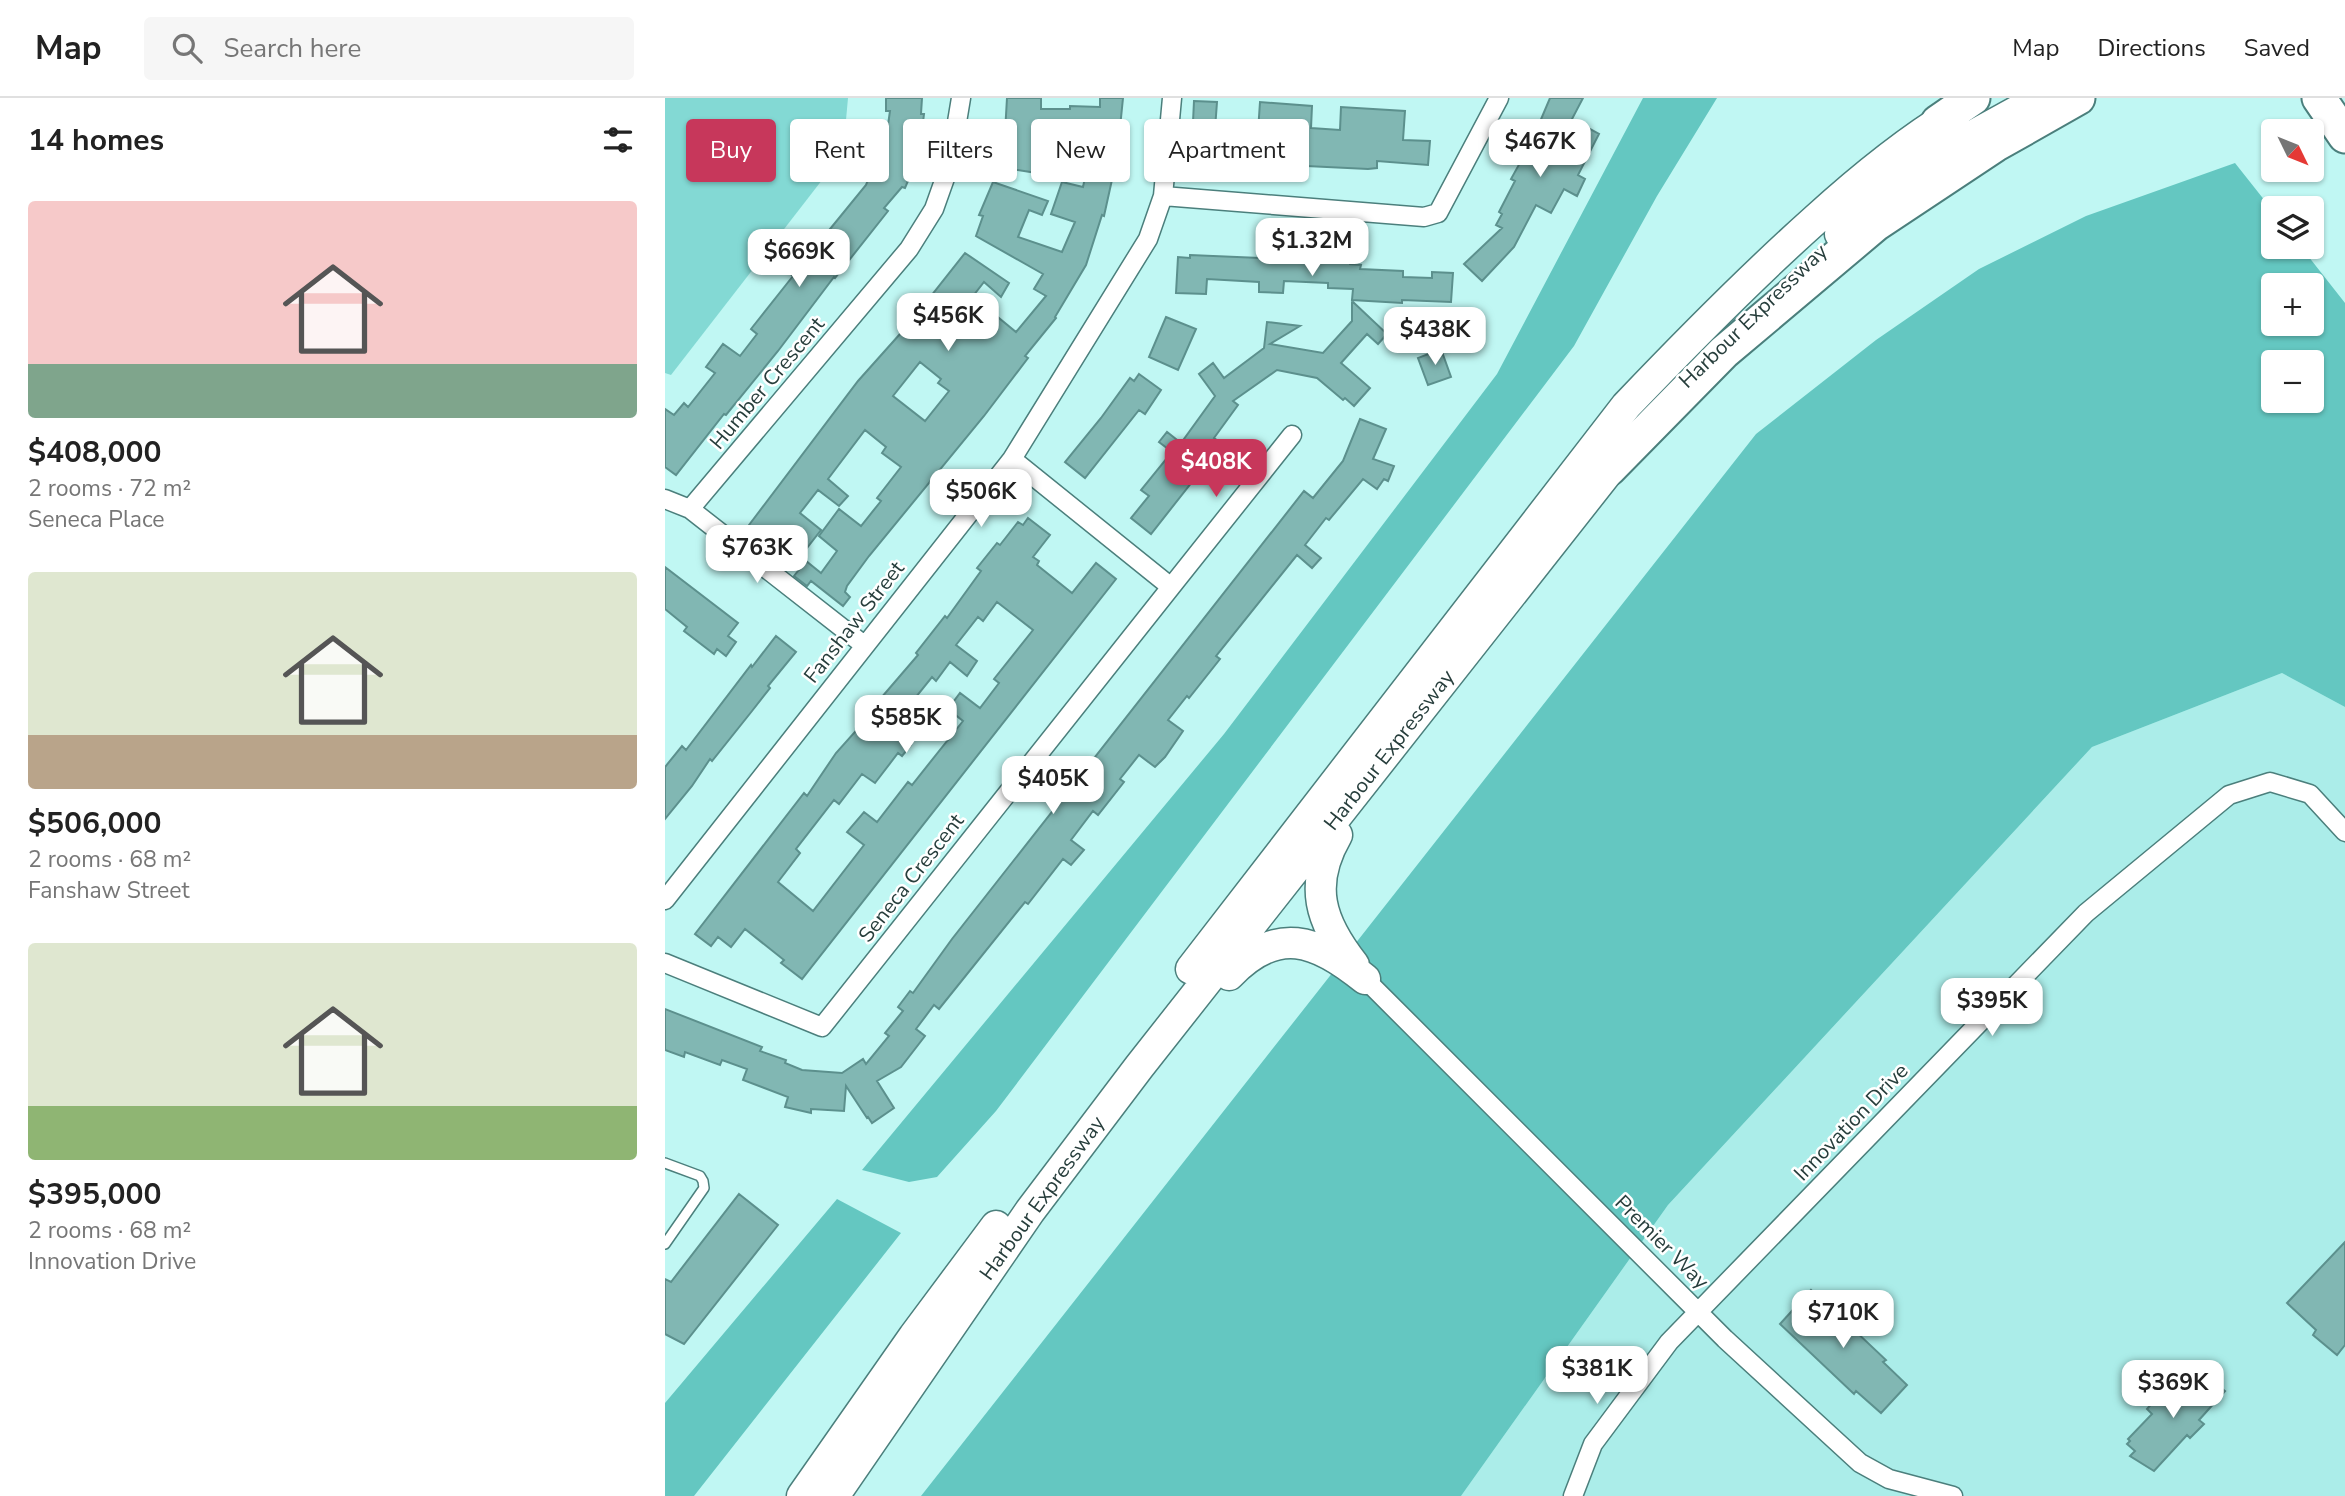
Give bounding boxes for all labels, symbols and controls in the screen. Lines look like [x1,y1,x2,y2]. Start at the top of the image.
search box [144,17,634,80]
text: Map [35,26,102,71]
icon: search [168,29,206,67]
text: Search here [224,31,361,66]
text: Map [2012,32,2059,64]
text: Directions [2097,32,2206,64]
text: Saved [2244,32,2310,64]
chip: Buy [686,119,776,182]
chip: Rent [790,119,889,182]
chip: Filters [903,119,1017,182]
chip: New [1031,119,1130,182]
chip: Apartment [1144,119,1309,182]
north arrow [2261,119,2324,182]
map controls [2261,119,2324,413]
text: 14 homes [28,120,164,161]
pin: $467K [1491,120,1589,179]
icon: filters [599,121,637,159]
text: $467K [1505,126,1575,157]
button: layers [2261,196,2324,259]
pin: $1.32M [1255,218,1369,278]
text: $1.32M [1272,225,1352,256]
pin: $669K [750,230,848,289]
text: $669K [764,236,834,267]
street label: Harbour Expressway [1673,238,1834,394]
icon: home [270,246,396,372]
button: + [2261,273,2324,336]
pin: $456K [899,294,997,353]
text: $456K [913,300,983,331]
pin: $438K [1386,308,1484,367]
street label: Humber Crescent [703,310,831,455]
text: $438K [1400,314,1470,345]
button: − [2261,350,2324,413]
text: $408,000 [28,432,161,473]
pin: $408K [1167,440,1265,499]
text: $408K [1181,446,1251,477]
pin: $506K [932,470,1030,529]
text: 2 rooms · 72 m² [28,473,191,504]
text: $506K [946,476,1016,507]
text: Seneca Place [28,504,165,535]
pin: $763K [708,526,806,585]
text: $763K [722,532,792,563]
street label: Fanshaw Street [798,555,911,689]
icon: home [270,617,396,743]
street label: Harbour Expressway [1317,664,1461,836]
pin: $585K [857,696,955,755]
text: $585K [871,702,941,733]
pin: $405K [1004,756,1102,816]
text: $405K [1018,763,1088,794]
text: $506,000 [28,803,161,844]
street label: Seneca Crescent [852,807,970,948]
text: 2 rooms · 68 m² [28,844,191,875]
text: Fanshaw Street [28,875,190,906]
pin: $395K [1943,978,2041,1038]
text: $395K [1957,985,2027,1016]
icon: home [270,988,396,1114]
street label: Innovation Drive [1788,1057,1914,1187]
street label: Harbour Expressway [973,1110,1111,1286]
text: $395,000 [28,1174,161,1215]
street label: Premier Way [1609,1189,1715,1295]
text: 2 rooms · 68 m² [28,1215,191,1246]
text: Innovation Drive [28,1246,196,1277]
pin: $710K [1794,1290,1892,1350]
text: $710K [1808,1297,1878,1328]
pin: $381K [1548,1346,1646,1406]
text: $381K [1562,1353,1632,1384]
pin: $369K [2124,1360,2222,1420]
text: $369K [2138,1367,2208,1398]

